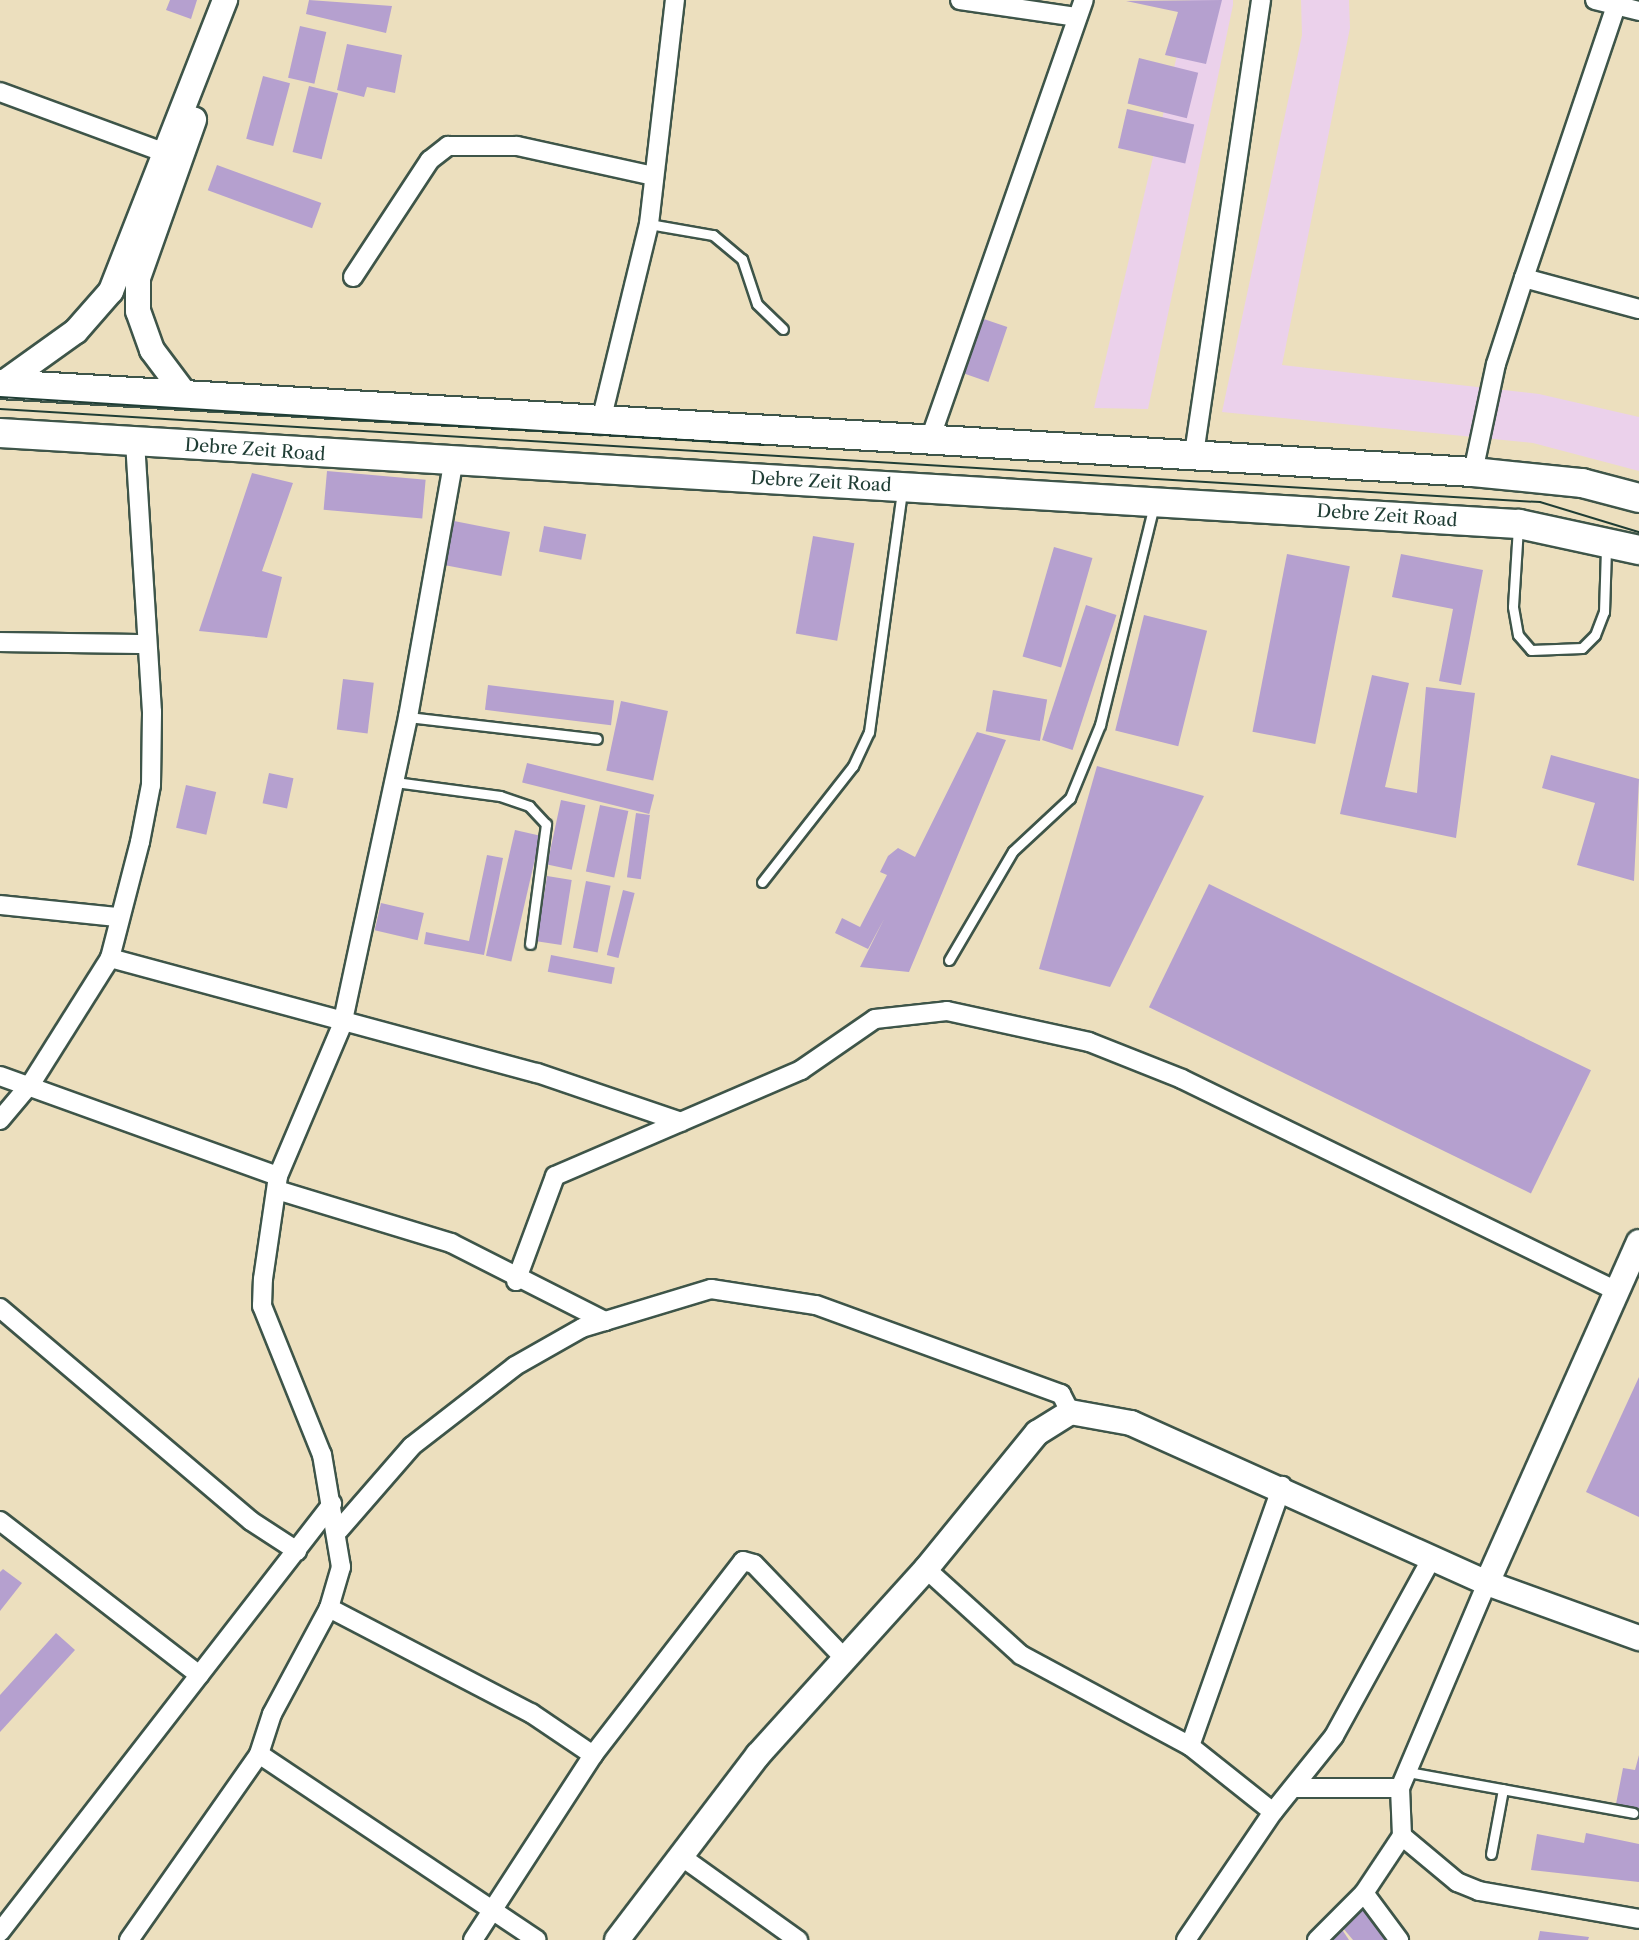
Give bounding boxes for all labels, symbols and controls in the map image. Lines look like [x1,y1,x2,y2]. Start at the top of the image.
street label: Debre Zeit Road [184,434,326,466]
street label: Debre Zeit Road [750,468,892,496]
street label: Debre Zeit Road [1316,500,1458,532]

